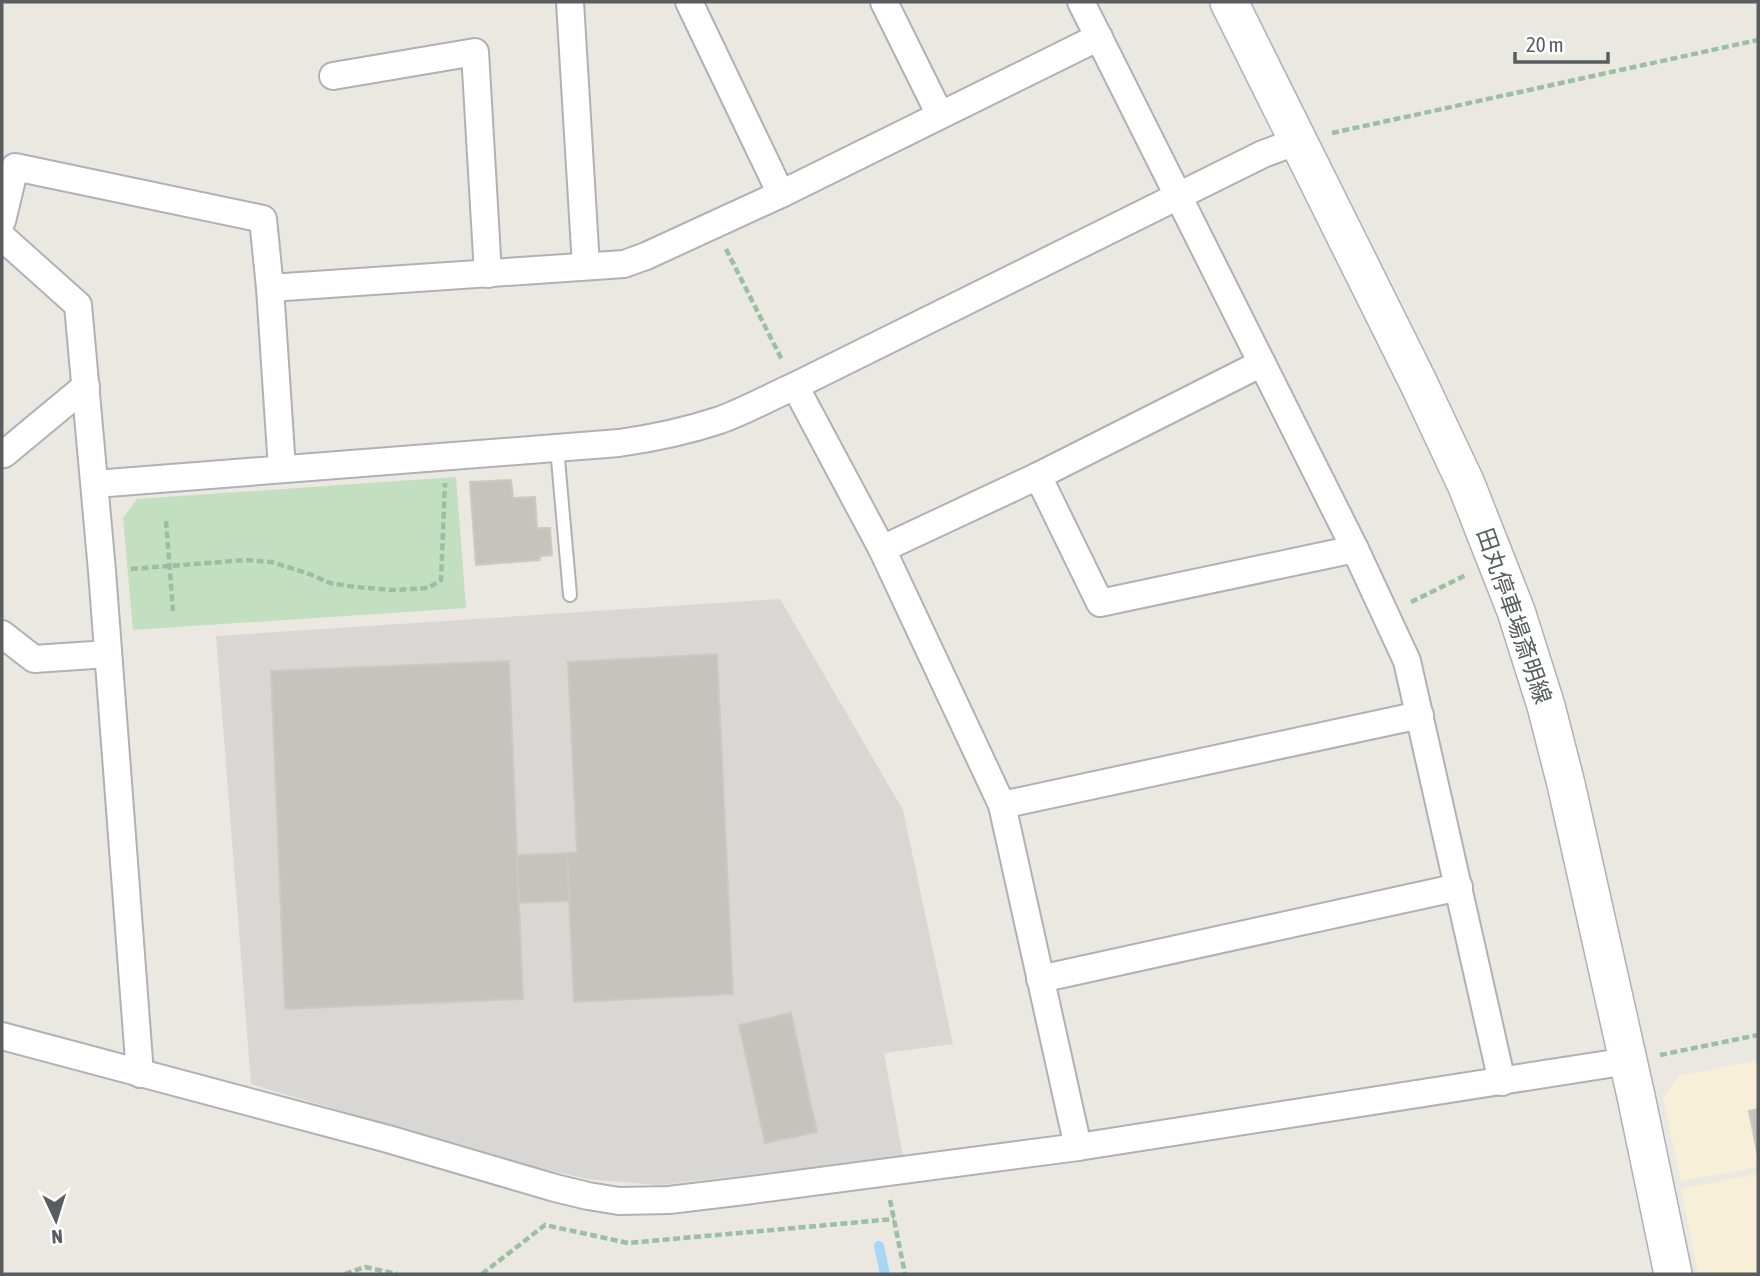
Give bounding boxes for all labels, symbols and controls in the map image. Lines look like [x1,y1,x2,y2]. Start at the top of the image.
scale bar [1515,21,1608,65]
text: 20 m [1526,32,1564,56]
street label: 田丸停車場斎明線 [1472,525,1556,707]
north arrow [21,1185,91,1255]
text: N [51,1226,64,1248]

